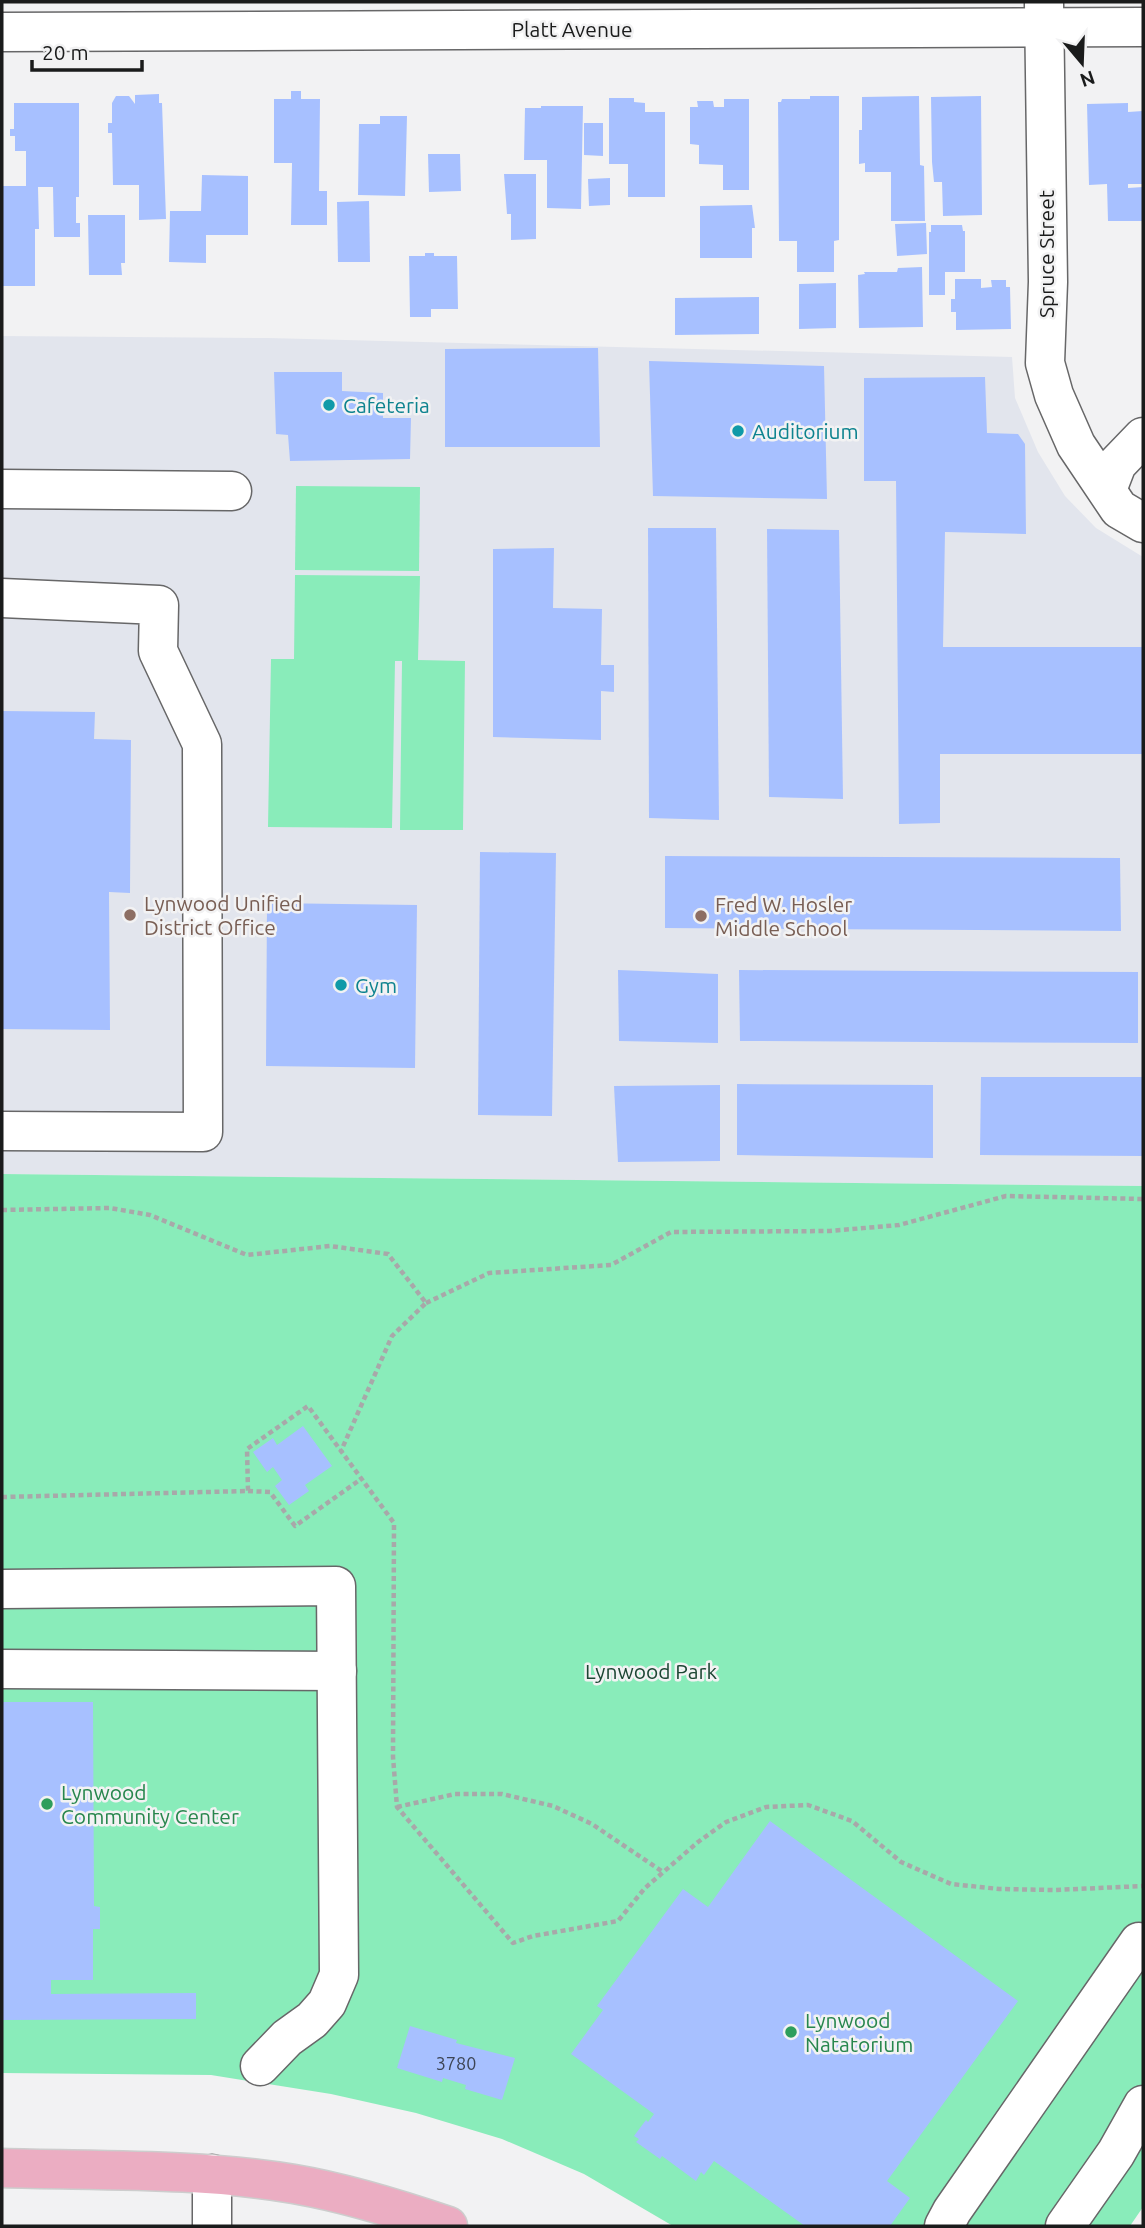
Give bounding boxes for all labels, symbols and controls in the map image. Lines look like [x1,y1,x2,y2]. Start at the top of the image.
street label: Platt Avenue [512,17,632,41]
scale bar [32,28,142,72]
north arrow [1047,28,1117,98]
text: 20 m [42,40,89,64]
text: N [1077,66,1098,92]
street label: Spruce Street [1034,190,1058,318]
place label: Cafeteria [343,393,430,417]
marker: Cafeteria [321,397,337,413]
place label: Auditorium [752,419,859,443]
marker: Auditorium [730,423,746,439]
place label: Lynwood Unified District Office [144,891,303,939]
place label: Fred W. Hosler Middle School [715,892,852,940]
marker: Lynwood Unified District Office [122,907,138,923]
marker: Fred W. Hosler Middle School [693,908,709,924]
place label: Gym [355,973,397,997]
marker: Gym [333,977,349,993]
park label: Lynwood Park [585,1659,717,1683]
place label: Lynwood Community Center [61,1780,239,1828]
marker: Lynwood Community Center [39,1796,55,1812]
place label: Lynwood Natatorium [805,2008,913,2056]
marker: Lynwood Natatorium [783,2024,799,2040]
house number: 3780 [436,2053,476,2073]

